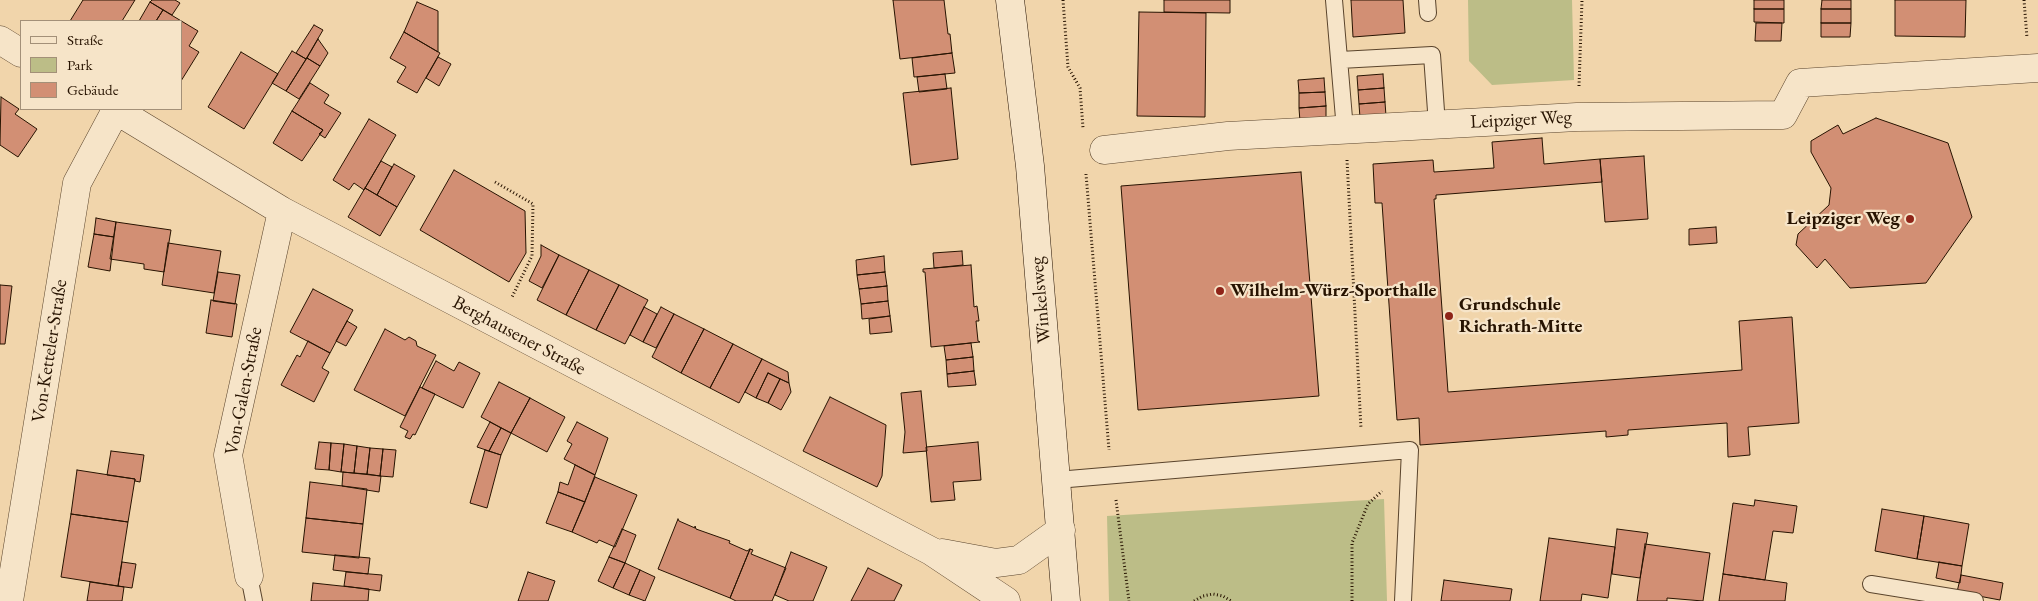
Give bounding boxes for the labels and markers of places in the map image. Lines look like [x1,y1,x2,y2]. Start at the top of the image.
place label: Leipziger Weg [1786,208,1900,230]
marker: Leipziger Weg [1904,213,1916,225]
place label: Wilhelm-Würz-Sporthalle [1230,280,1436,302]
marker: Wilhelm-Würz-Sporthalle [1214,285,1226,297]
place label: Grundschule Richrath-Mitte [1459,294,1582,338]
marker: Grundschule Richrath-Mitte [1443,310,1455,322]

